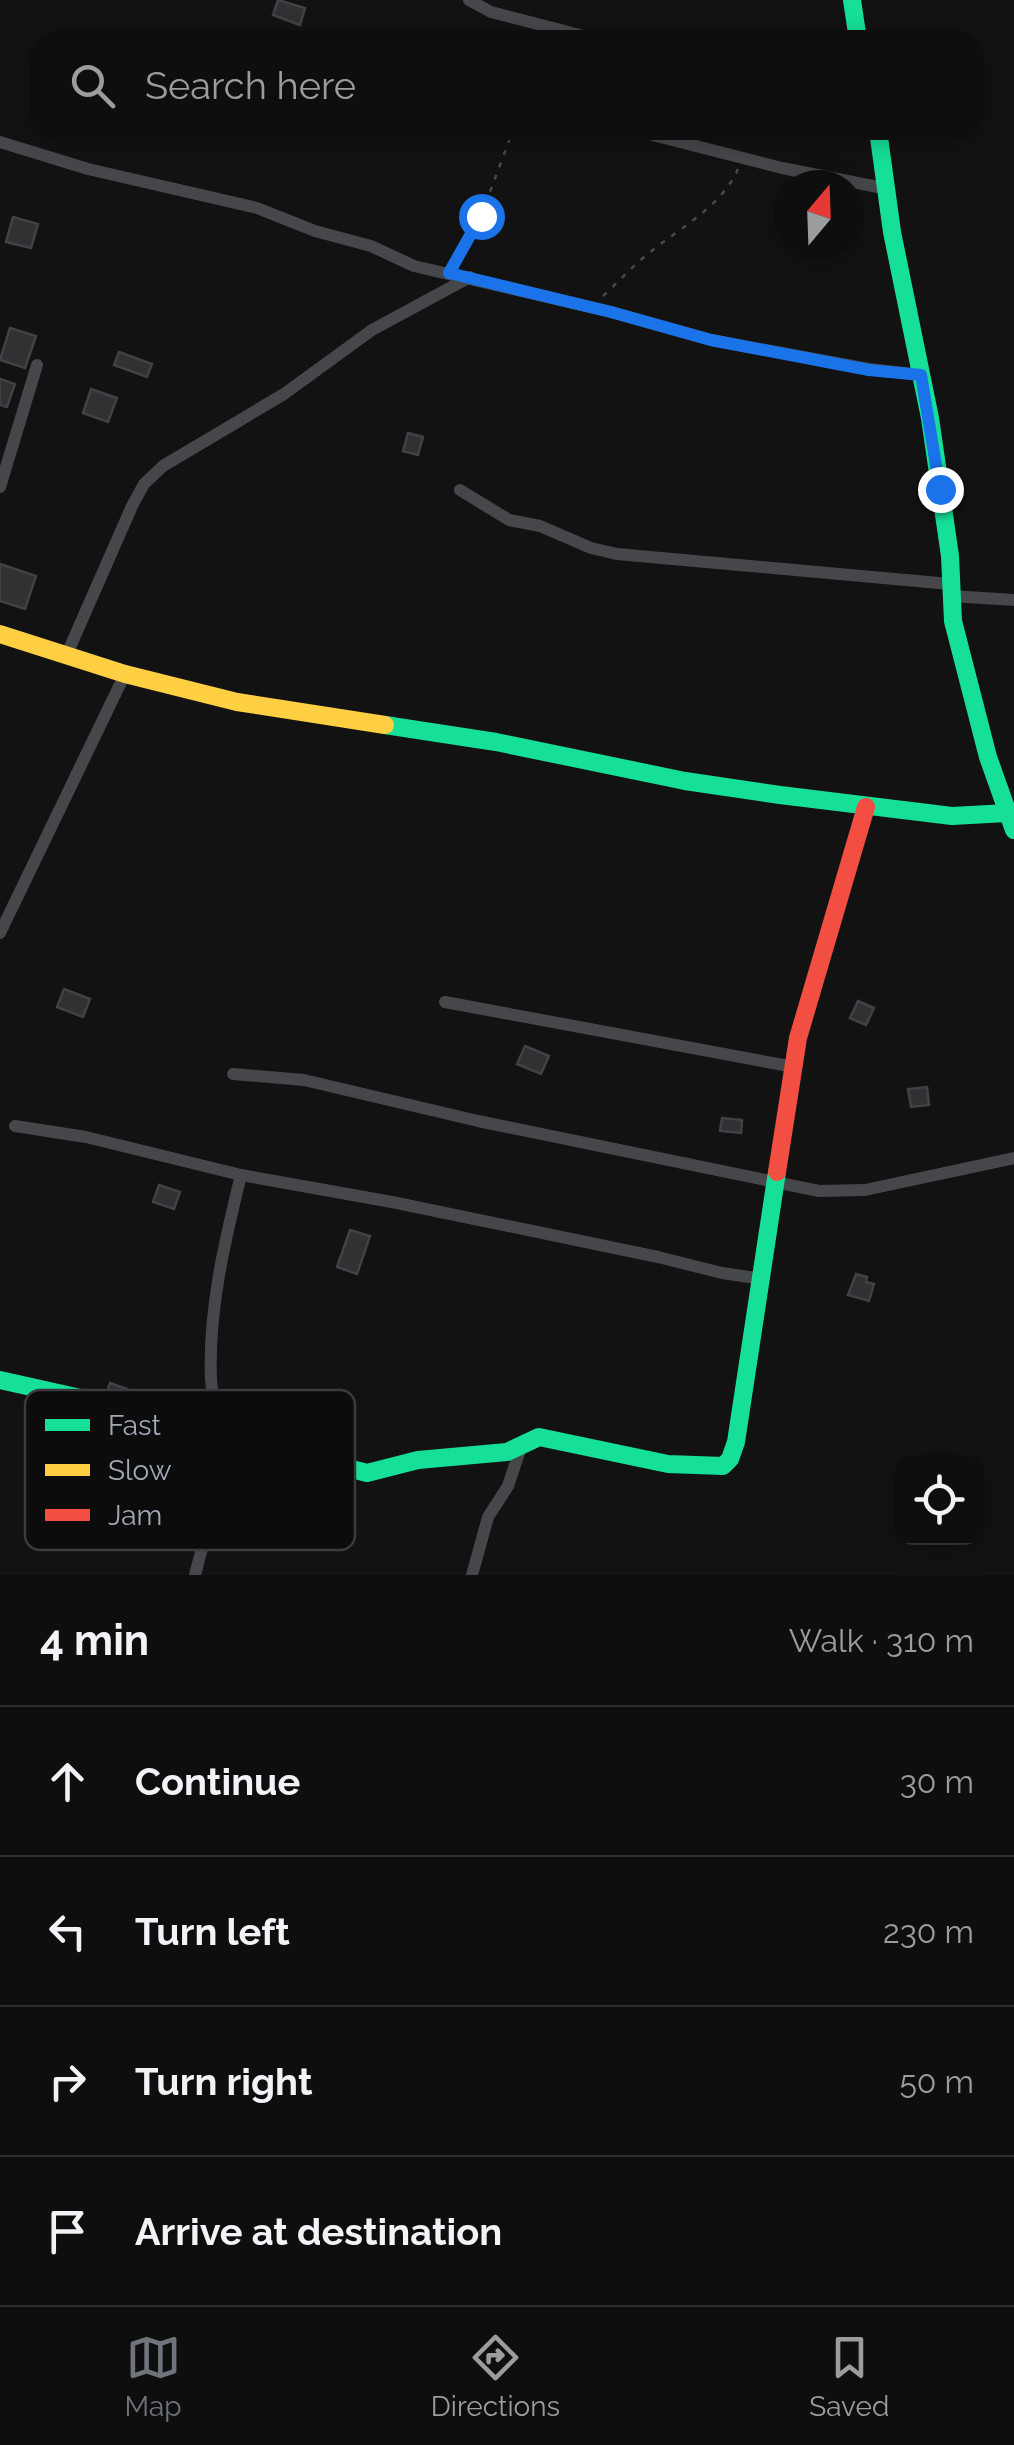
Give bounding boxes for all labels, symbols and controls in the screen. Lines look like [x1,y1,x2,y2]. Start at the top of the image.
search box [30,30,984,140]
icon: search [65,58,120,113]
text: Search here [145,63,356,108]
north arrow [774,170,864,260]
route start [459,194,505,240]
route end [918,467,964,513]
legend [25,1390,355,1550]
text: Fast [108,1409,161,1442]
text: Slow [108,1454,172,1487]
map controls [894,1455,984,1545]
button: locate [894,1455,984,1545]
text: Jam [108,1499,162,1532]
text: 4 min [40,1616,149,1665]
text: Walk · 310 m [789,1622,974,1659]
icon: ahead [40,1754,95,1809]
text: Continue [135,1759,300,1804]
text: 30 m [900,1763,974,1800]
icon: left [40,1904,95,1959]
text: Turn left [135,1909,290,1954]
text: 230 m [883,1913,974,1950]
icon: right [40,2054,95,2109]
text: Turn right [135,2059,312,2104]
text: 50 m [899,2063,974,2100]
icon: arrive [40,2204,95,2259]
text: Arrive at destination [135,2209,502,2254]
tab: Map [125,2330,182,2423]
tab: Directions [431,2330,560,2423]
tab: Saved [809,2330,889,2423]

